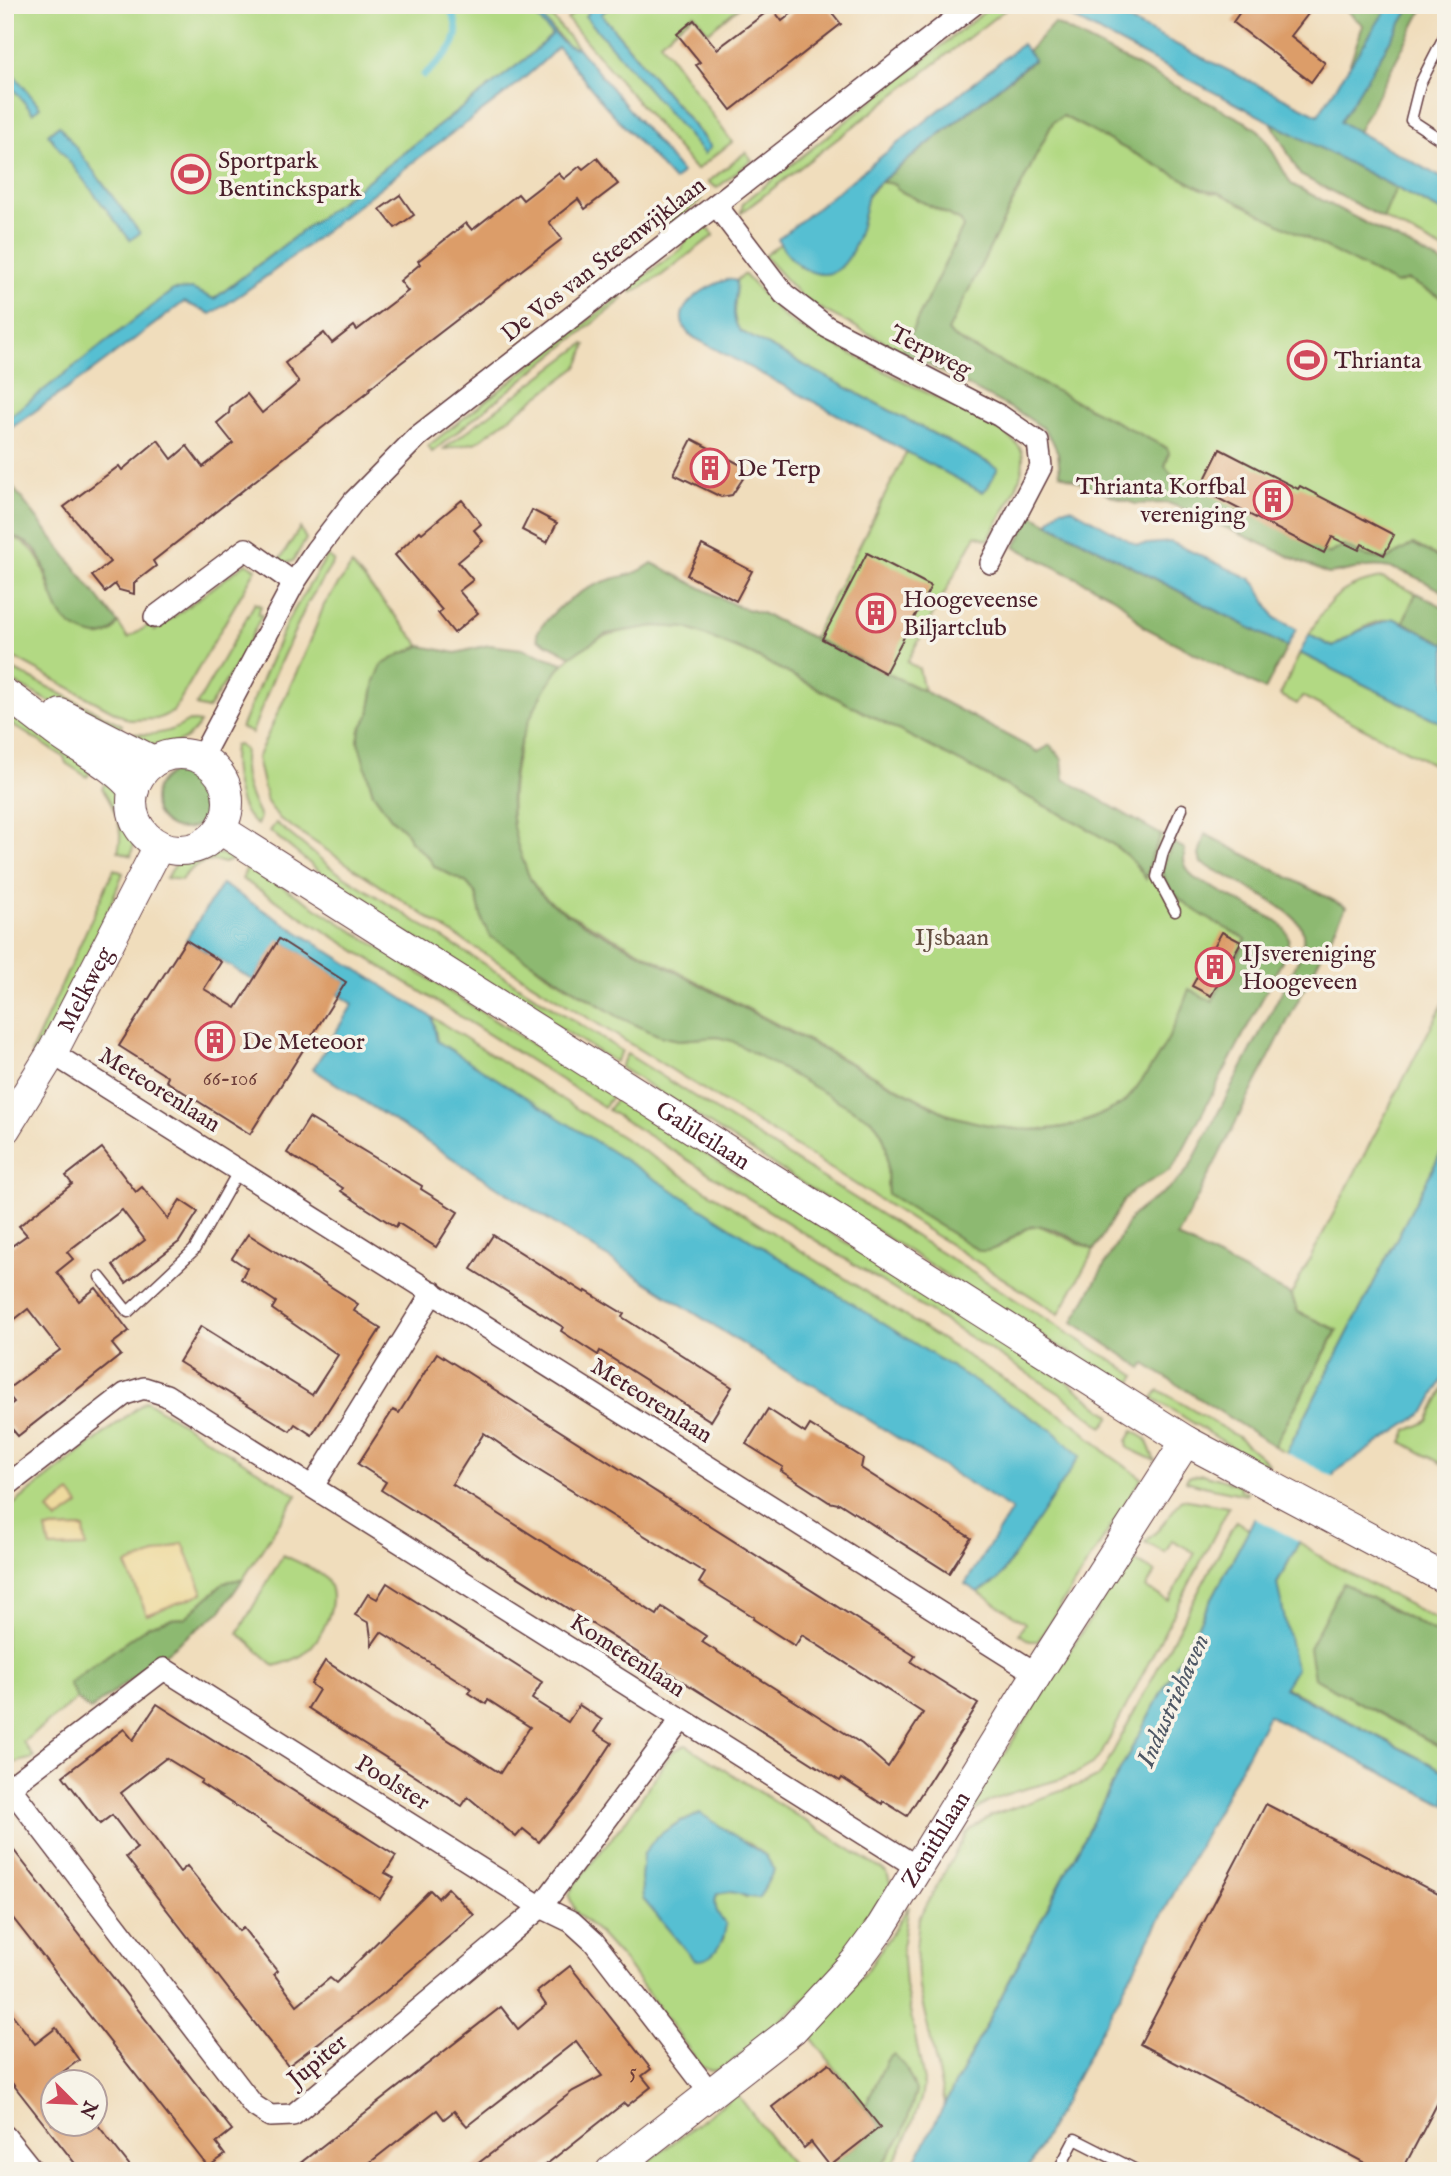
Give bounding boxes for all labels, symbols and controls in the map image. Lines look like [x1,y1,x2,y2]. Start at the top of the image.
place label: Sportpark Bentinckspark [218,146,362,205]
sports icon: Sportpark Bentinckspark [170,153,212,195]
street label: De Vos van Steenwijklaan [495,170,713,350]
street label: Terpweg [884,319,977,386]
sports icon: Thrianta [1286,339,1328,381]
place label: Thrianta [1334,346,1422,377]
building icon: De Terp [689,447,731,489]
place label: De Terp [737,454,821,485]
place label: Thrianta Korfbal vereniging [1076,472,1247,531]
building icon: Thrianta Korfbal vereniging [1252,479,1294,521]
place label: Hoogeveense Biljartclub [903,585,1038,644]
building icon: Hoogeveense Biljartclub [855,592,897,634]
park label: IJsbaan [915,923,989,954]
place label: IJsvereniging Hoogeveen [1242,939,1377,998]
street label: Melkweg [51,941,122,1038]
building icon: IJsvereniging Hoogeveen [1194,946,1236,988]
building icon: De Meteoor [194,1020,236,1062]
place label: De Meteoor [242,1027,365,1058]
street label: Meteorenlaan [92,1041,226,1140]
house number: 66-106 [203,1066,258,1093]
street label: Galileilaan [649,1095,756,1178]
street label: Meteorenlaan [584,1352,718,1451]
street label: Kometenlaan [563,1607,691,1705]
water label: Industriehaven [1129,1629,1217,1773]
street label: Poolster [349,1748,435,1818]
street label: Zenithlaan [895,1786,978,1894]
street label: Jupiter [279,2027,354,2097]
house number: 5 [629,2059,637,2086]
north arrow [38,2068,108,2138]
text: N [73,2096,102,2122]

